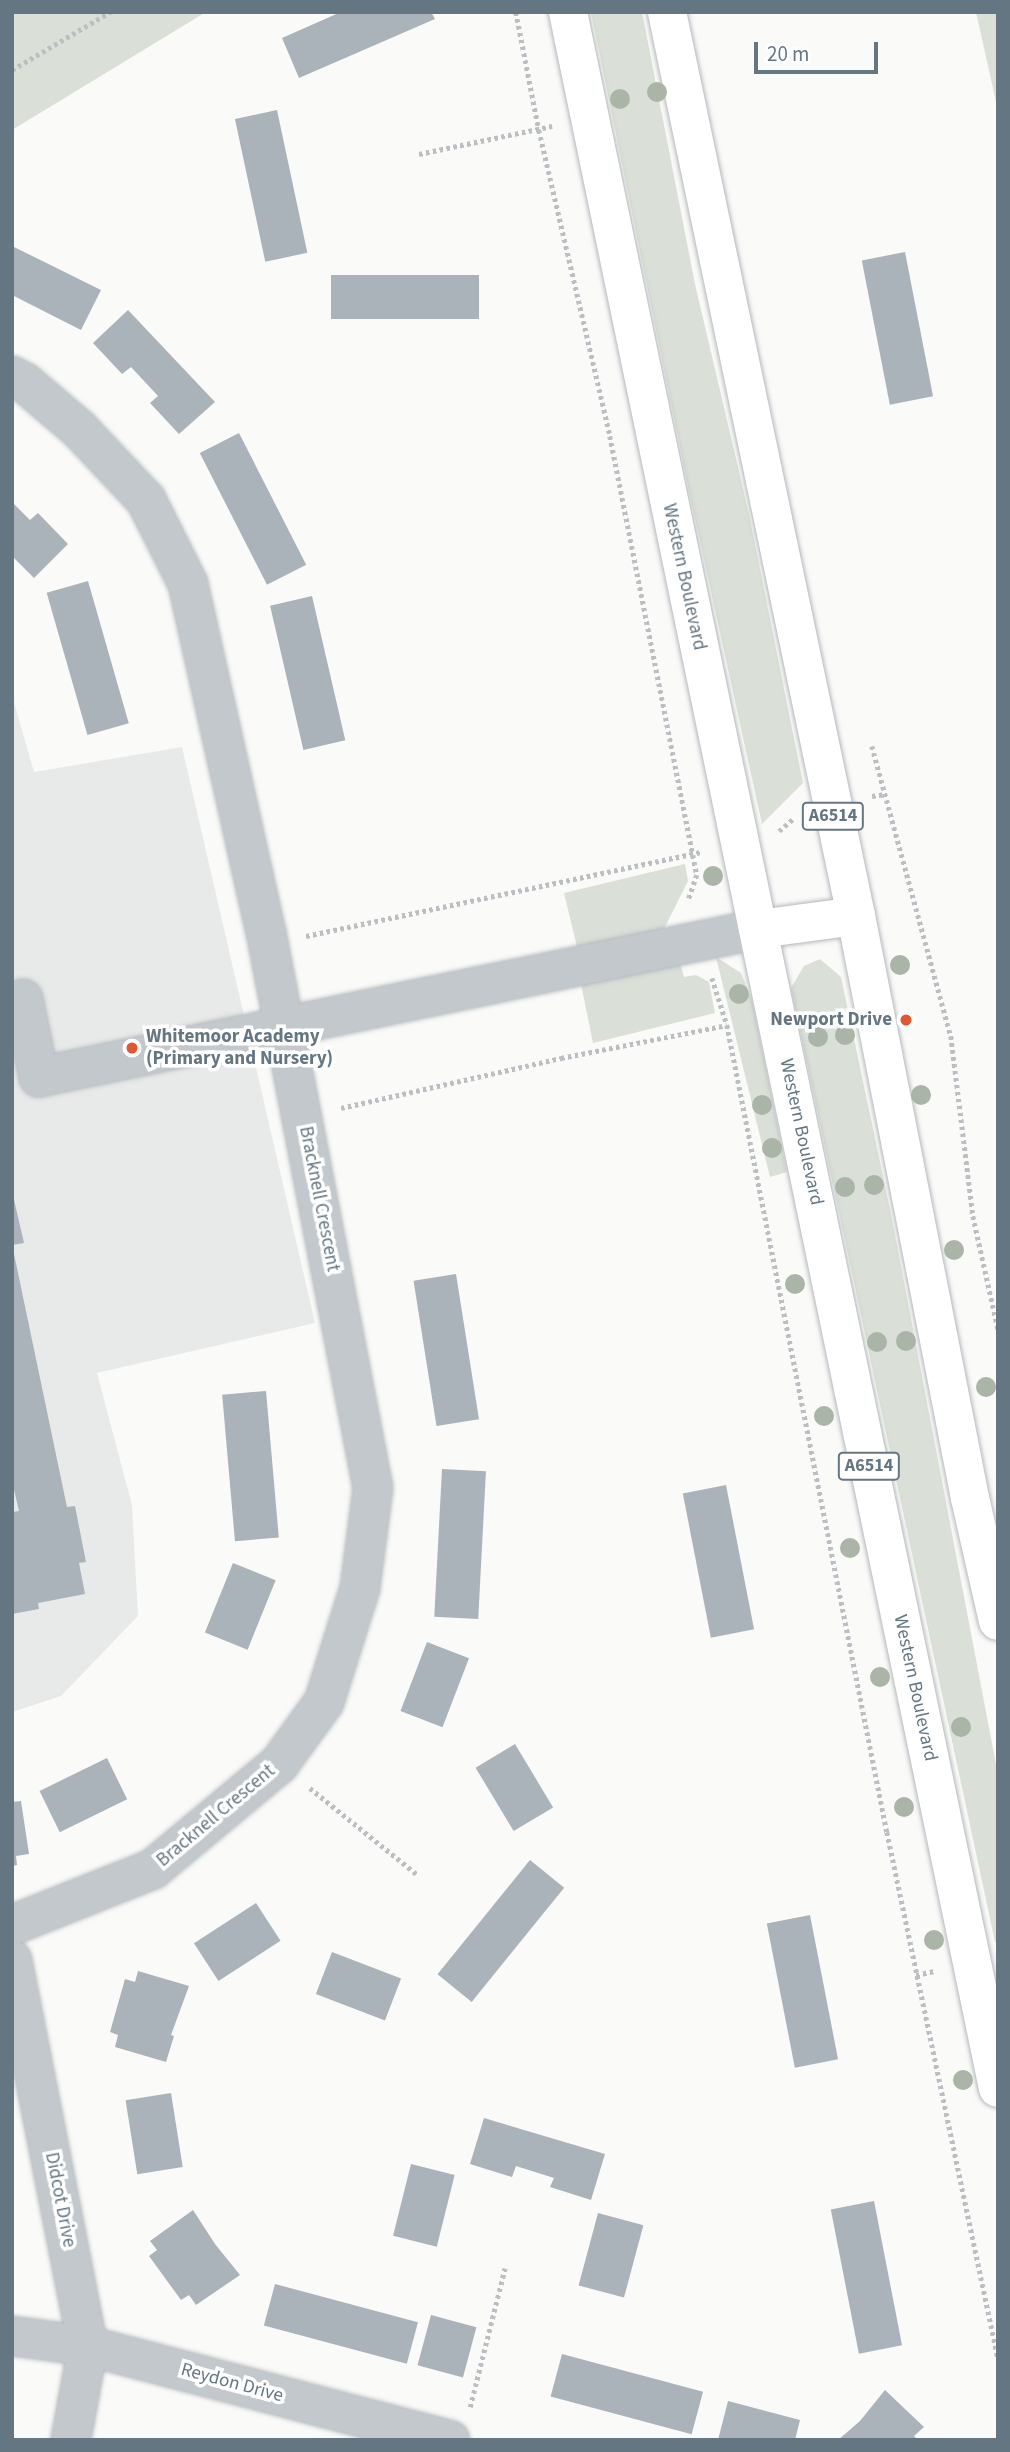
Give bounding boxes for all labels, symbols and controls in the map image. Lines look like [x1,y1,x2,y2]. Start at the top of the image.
scale bar [758,28,882,72]
text: 20 m [767,39,809,69]
street label: Western Boulevard [657,502,711,652]
road number: A6514 [802,802,864,830]
place label: Newport Drive [770,1009,892,1031]
marker: Newport Drive [898,1012,914,1028]
place label: Whitemoor Academy (Primary and Nursery) [146,1026,333,1070]
marker: Whitemoor Academy (Primary and Nursery) [124,1040,140,1056]
street label: Western Boulevard [774,1057,828,1207]
street label: Bracknell Crescent [294,1124,344,1274]
road number: A6514 [838,1451,900,1480]
street label: Western Boulevard [888,1613,942,1763]
street label: Bracknell Crescent [152,1760,280,1872]
street label: Didcot Drive [40,2150,80,2250]
street label: Reydon Drive [178,2358,286,2408]

